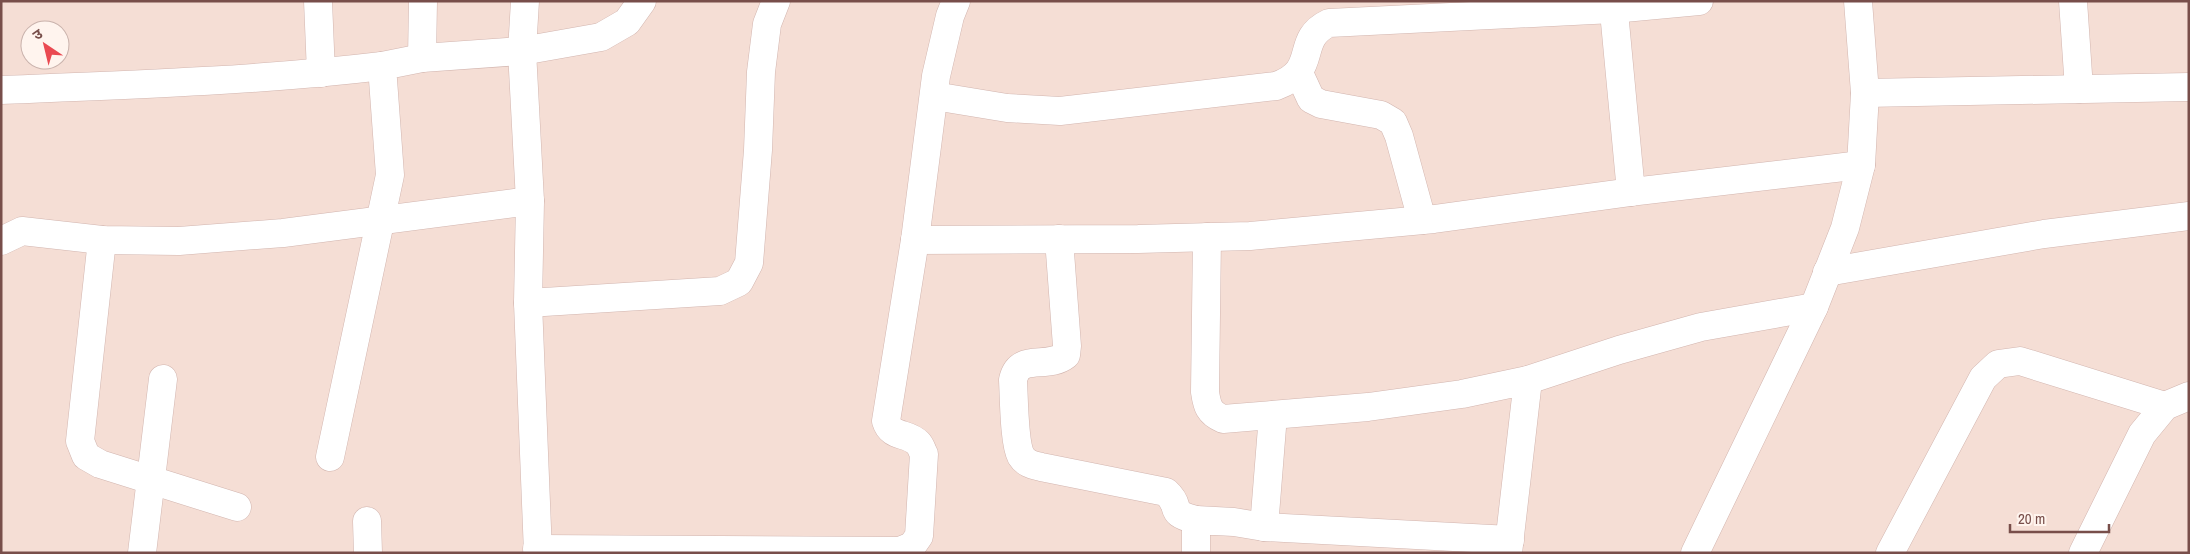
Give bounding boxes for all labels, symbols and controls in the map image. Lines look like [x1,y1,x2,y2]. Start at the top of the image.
north arrow [20,20,70,70]
text: उ [29,24,47,44]
scale bar [2010,502,2109,534]
text: 20 m [2018,508,2045,529]

